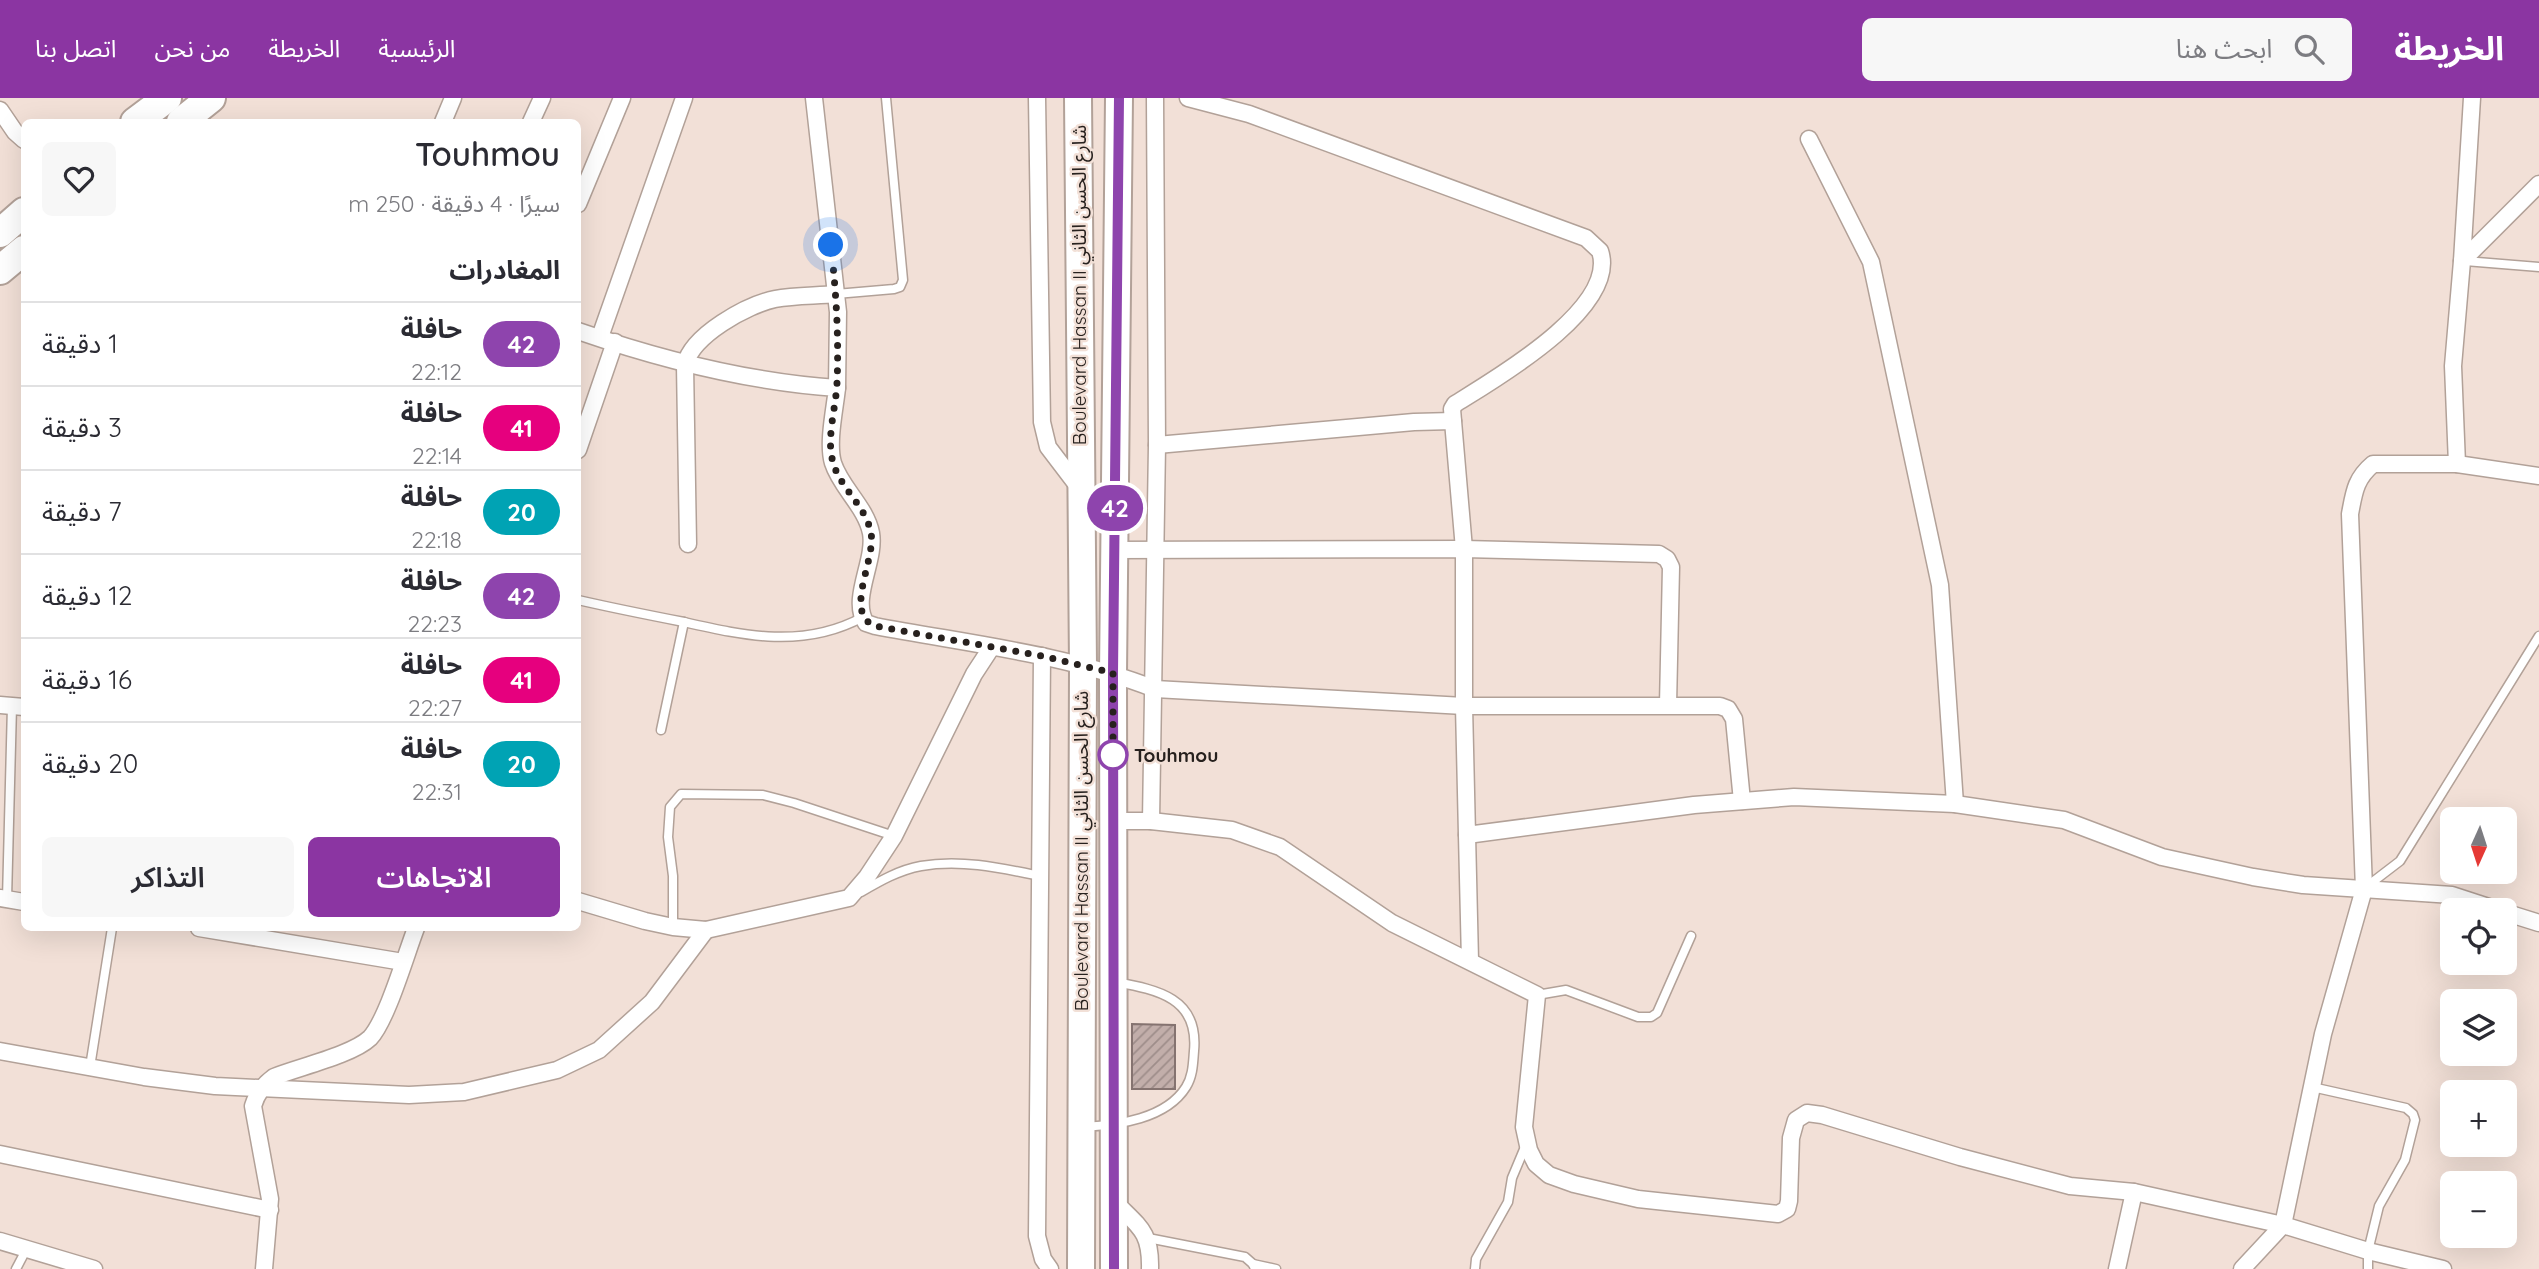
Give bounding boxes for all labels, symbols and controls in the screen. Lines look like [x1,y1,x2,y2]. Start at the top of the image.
search box [1862,18,2352,81]
text: الخريطة [2394,27,2504,68]
icon: search [2290,30,2328,68]
text: ابحث هنا [2176,32,2272,65]
text: اتصل بنا [35,33,116,63]
text: من نحن [154,33,230,63]
text: الخريطة [268,33,340,63]
text: الرئيسية [378,33,455,63]
street label: Boulevard Hassan II شارع الحسن الثاني [1067,125,1094,445]
text: Touhmou [415,133,560,174]
button: heart [42,142,116,216]
text: سيرًا · 4 دقيقة · 250 m [348,189,560,218]
your location [813,227,848,262]
text: المغادرات [449,253,560,286]
text: حافلة [401,312,462,345]
text: 1 دقيقة [42,327,118,360]
text: 42 [508,329,535,359]
text: 22:12 [411,357,462,386]
text: حافلة [401,396,462,429]
text: 3 دقيقة [42,411,122,444]
text: 41 [510,413,533,443]
text: 22:14 [412,441,462,470]
text: حافلة [401,480,462,513]
line badge: 42 [1084,485,1146,531]
text: 42 [1101,493,1129,523]
text: 7 دقيقة [42,495,122,528]
text: 20 [507,497,536,527]
text: 22:18 [411,525,462,554]
text: حافلة [401,564,462,597]
text: 12 دقيقة [42,579,132,612]
text: 42 [508,581,535,611]
text: 22:23 [407,609,462,638]
text: حافلة [401,648,462,681]
text: 16 دقيقة [42,663,132,696]
text: 41 [510,665,533,695]
street label: Boulevard Hassan II شارع الحسن الثاني [1069,691,1096,1011]
text: 22:27 [408,693,462,722]
text: حافلة [401,732,462,765]
marker: Touhmou [1098,740,1128,770]
place label: Touhmou [1134,743,1218,767]
text: 20 دقيقة [42,747,138,780]
text: 20 [507,749,536,779]
text: 22:31 [412,777,462,806]
north arrow [2440,807,2516,884]
map controls [2440,807,2517,1248]
button: التذاكر [42,837,294,917]
button: الاتجاهات [308,837,560,917]
button: locate [2440,898,2517,975]
button: layers [2440,989,2517,1066]
button: + [2440,1080,2517,1157]
button: − [2440,1171,2517,1248]

